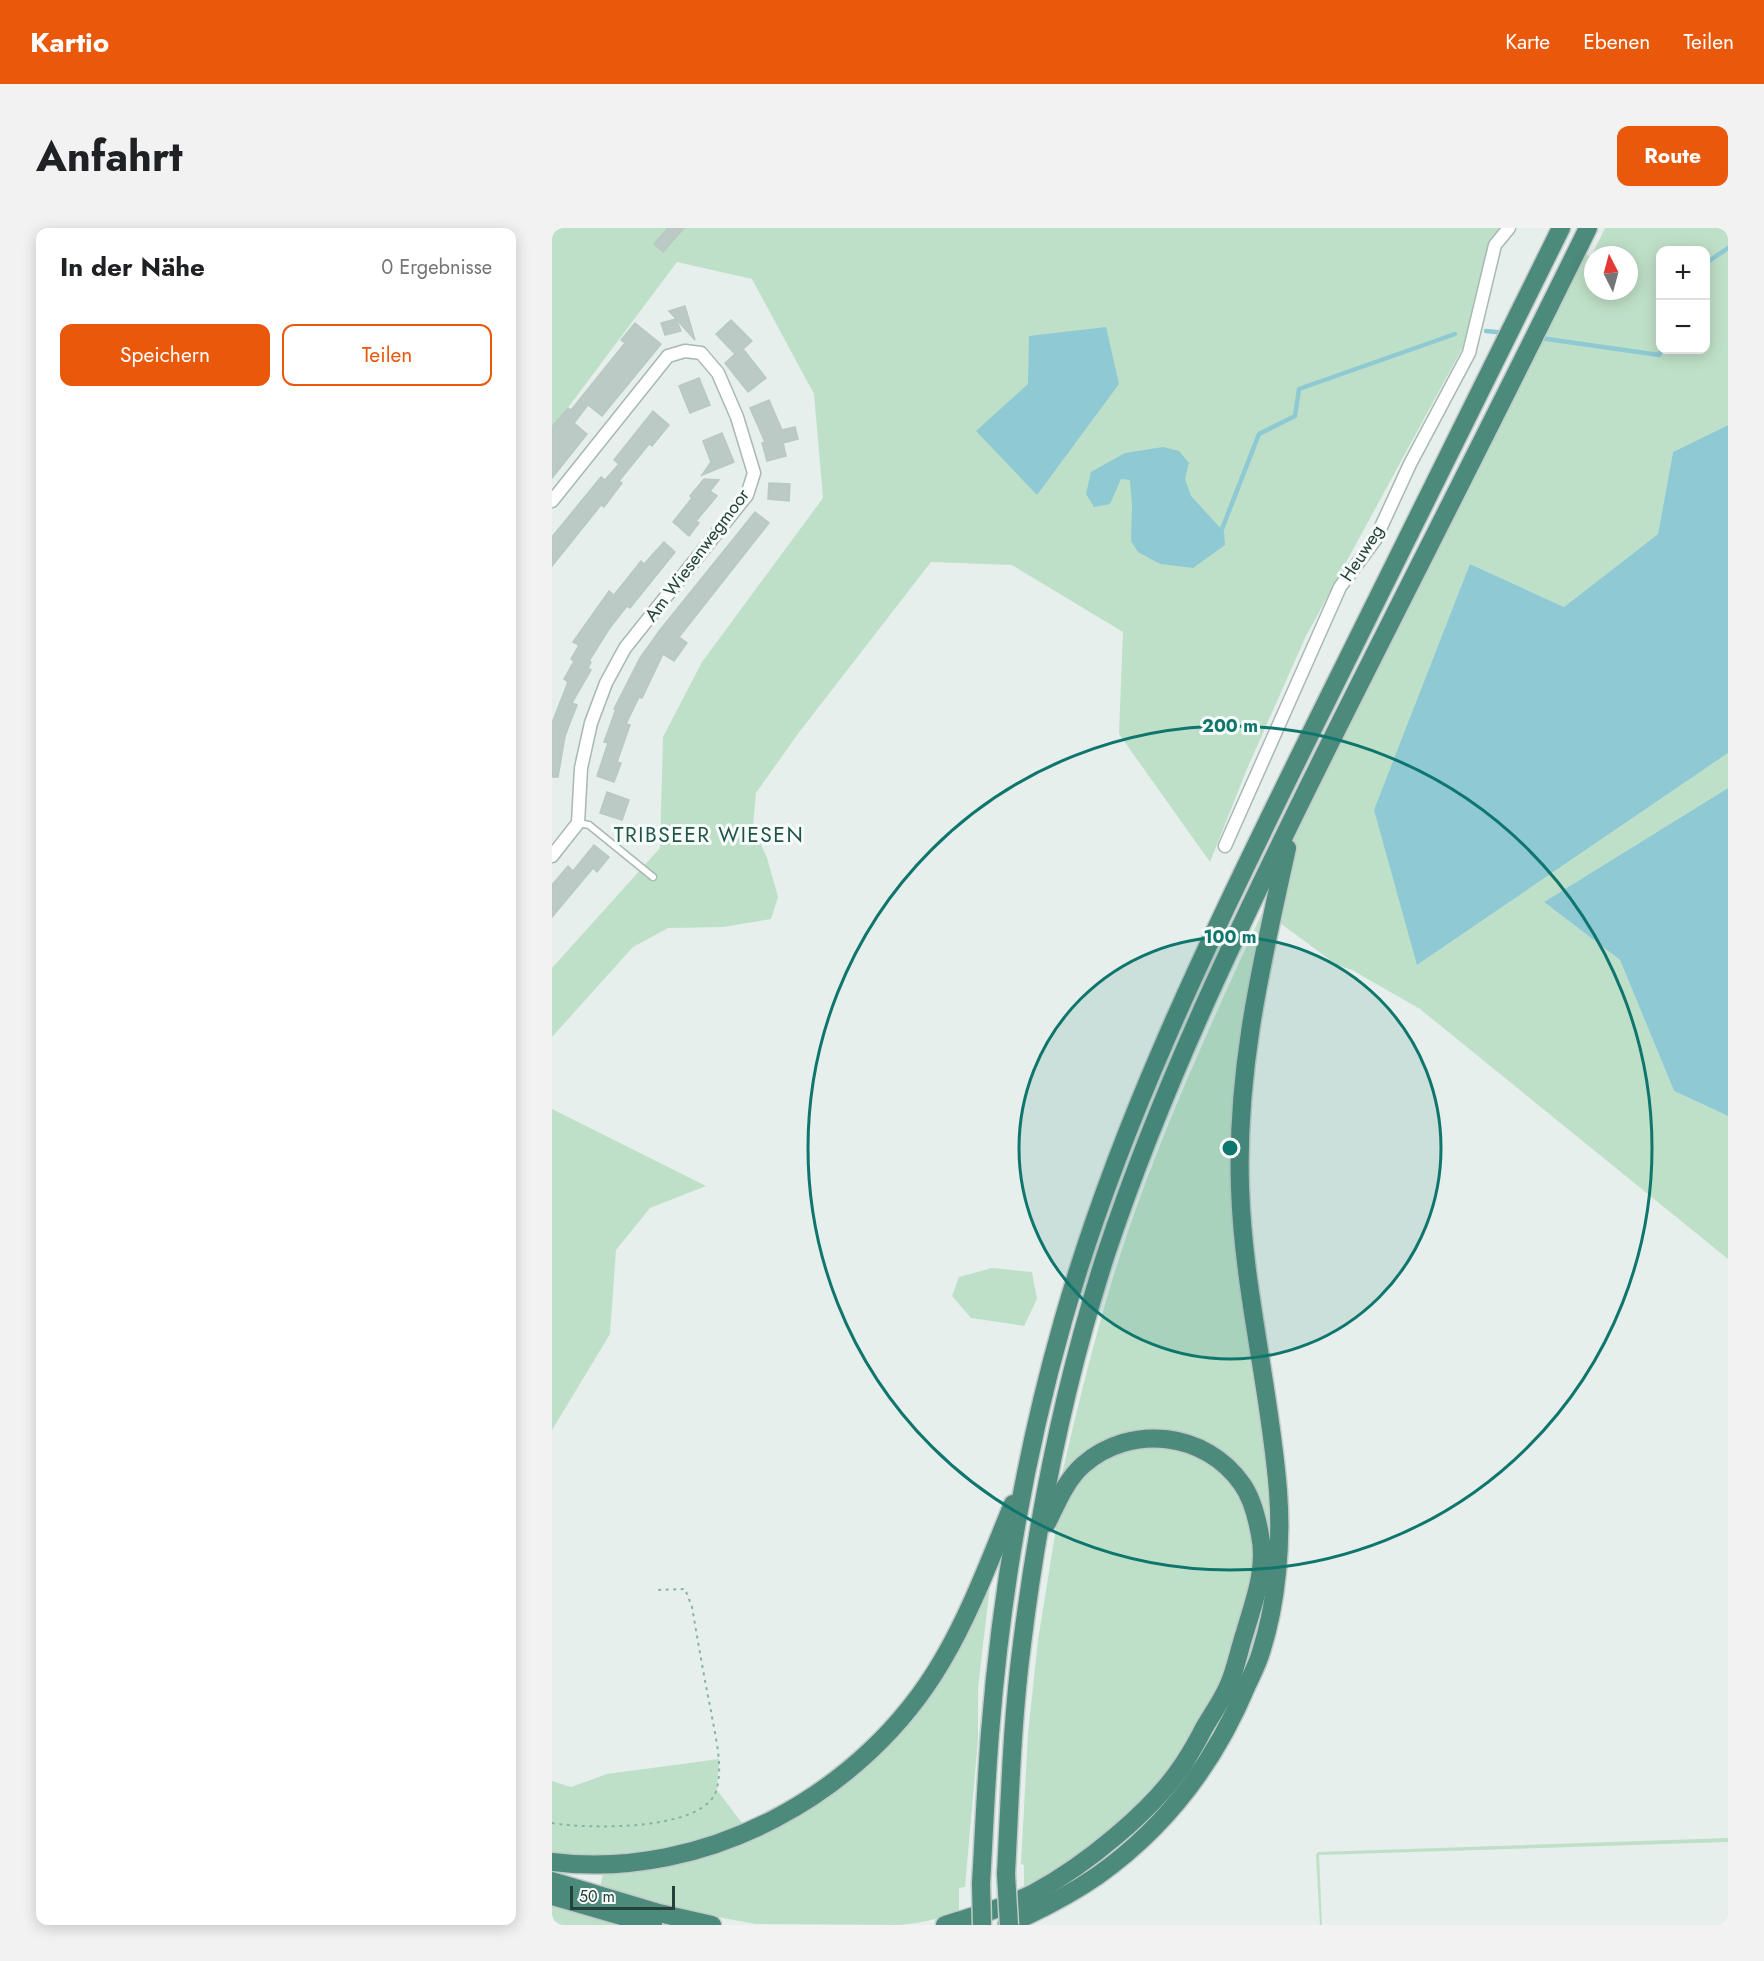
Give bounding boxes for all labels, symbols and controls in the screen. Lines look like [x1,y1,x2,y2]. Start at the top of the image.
text: Kartio [30,22,109,63]
text: Karte [1505,27,1550,57]
text: Ebenen [1583,27,1650,57]
text: Teilen [1683,27,1734,57]
text: Anfahrt [36,126,183,187]
button: Route [1617,126,1728,186]
north arrow [1584,246,1638,300]
map controls [1656,246,1710,354]
button: + [1656,246,1710,300]
text: In der Nähe [60,248,205,286]
text: 0 Ergebnisse [381,253,492,282]
button: − [1656,300,1710,354]
button: Speichern [60,324,270,386]
button: Teilen [282,324,492,386]
street label: Am Wiesenwegmoor [638,482,756,627]
street label: Heuweg [1334,519,1390,587]
text: 200 m [1202,713,1258,739]
district label: TRIBSEER WIESEN [614,820,804,850]
text: 100 m [1203,924,1257,950]
centre of rings [1220,1138,1240,1158]
scale bar [570,1883,675,1910]
text: 50 m [579,1885,615,1908]

